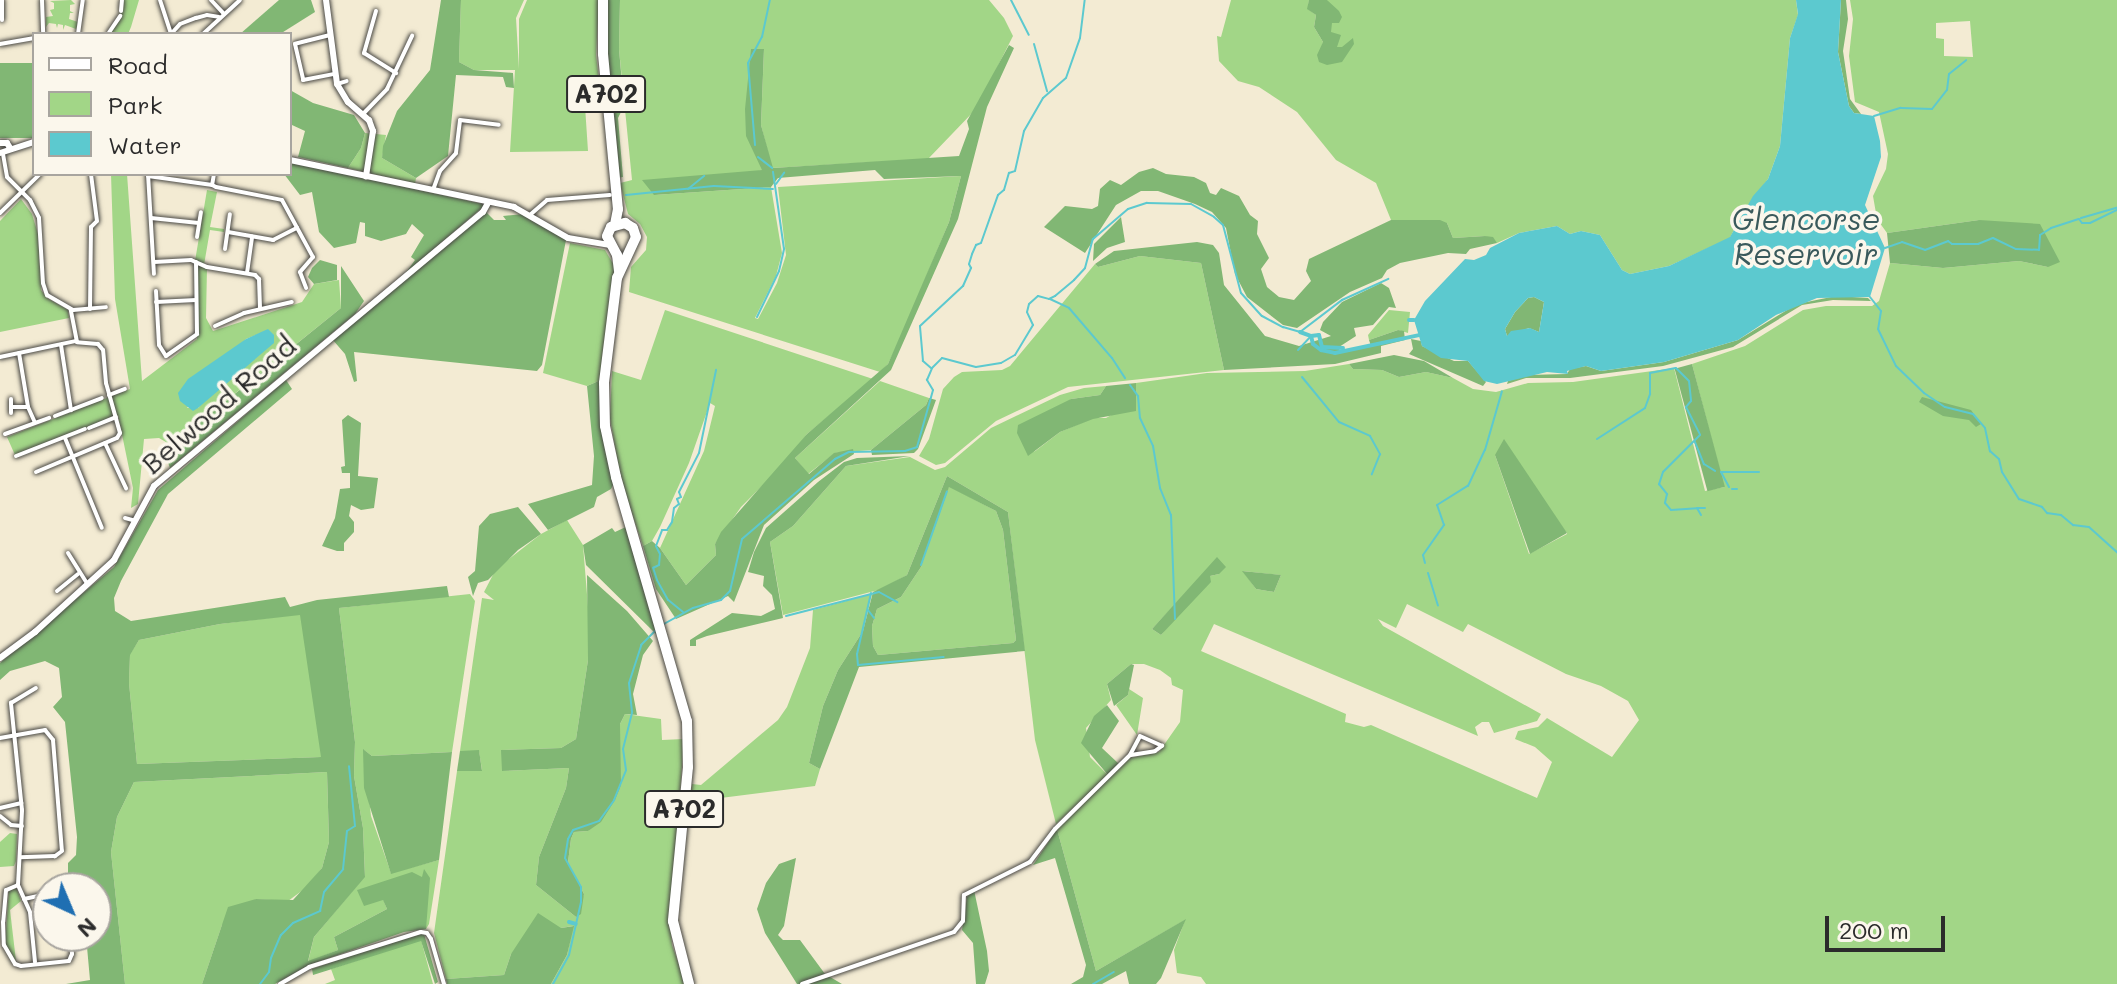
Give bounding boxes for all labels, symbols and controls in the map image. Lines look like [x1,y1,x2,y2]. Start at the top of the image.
legend [32,32,292,176]
text: Road [108,49,168,80]
road number: A702 [566,72,646,116]
text: Park [108,89,162,120]
text: Water [108,129,182,160]
water label: Glencorse Reservoir [1732,200,1880,270]
street label: Belwood Road [134,328,302,480]
road number: A702 [644,787,724,831]
north arrow [32,872,112,952]
scale bar [1829,900,1949,950]
text: N [72,912,104,944]
text: 200 m [1839,914,1909,945]

